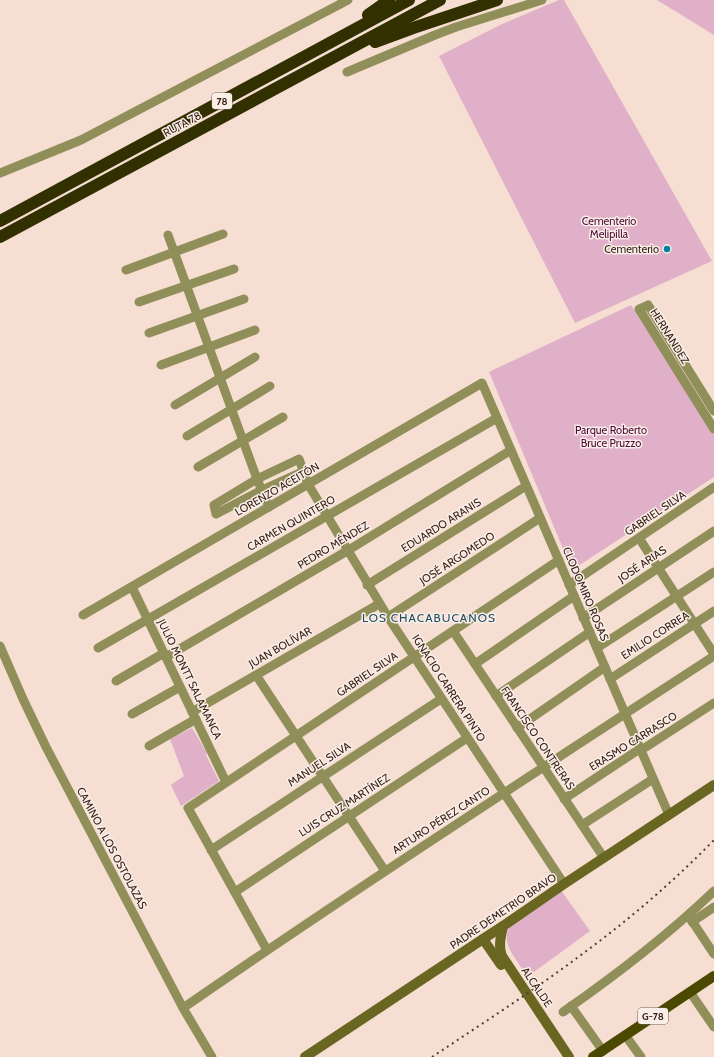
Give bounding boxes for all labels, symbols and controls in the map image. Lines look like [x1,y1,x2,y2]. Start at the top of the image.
road number: 78 [212,93,232,109]
street label: RUTA 78 [160,108,204,140]
park label: Cementerio Melipilla [582,214,636,241]
place label: Cementerio [604,242,659,256]
marker: Cementerio [662,244,672,254]
street label: HERNANDEZ [647,306,693,366]
park label: Parque Roberto Bruce Pruzzo [575,423,647,450]
street label: LORENZO ACEITÓN [232,459,322,519]
street label: GABRIEL SILVA [622,487,688,539]
street label: CARMEN QUINTERO [244,492,338,554]
street label: EDUARDO ARANIS [399,495,484,555]
street label: PEDRO MÉNDEZ [295,518,371,572]
street label: JOSÉ ARGOMEDO [416,528,498,588]
street label: JOSÉ ARIAS [614,542,669,586]
street label: CLODOMIRO ROSAS [560,545,612,644]
street label: EMILIO CORREA [618,608,692,662]
district label: LOS CHACABUCANOS [362,610,496,625]
street label: JULIO MONTT SALAMANCA [154,616,225,742]
street label: JUAN BOLÍVAR [245,623,314,671]
street label: IGNACIO CARRERA PINTO [409,632,489,745]
street label: GABRIEL SILVA [334,648,400,700]
street label: FRANCISCO CONTRERAS [498,684,578,793]
street label: ERASMO CARRASCO [587,708,680,774]
street label: MANUEL SILVA [285,738,353,789]
street label: LUIS CRUZ MARTÍNEZ [296,770,392,840]
street label: ARTURO PÉREZ CANTO [390,783,493,857]
street label: CAMINO A LOS OSTOLAZAS [74,785,150,912]
street label: PADRE DEMETRIO BRAVO [447,870,559,952]
street label: ALCALDE [519,964,555,1010]
road number: G-78 [638,1008,668,1024]

